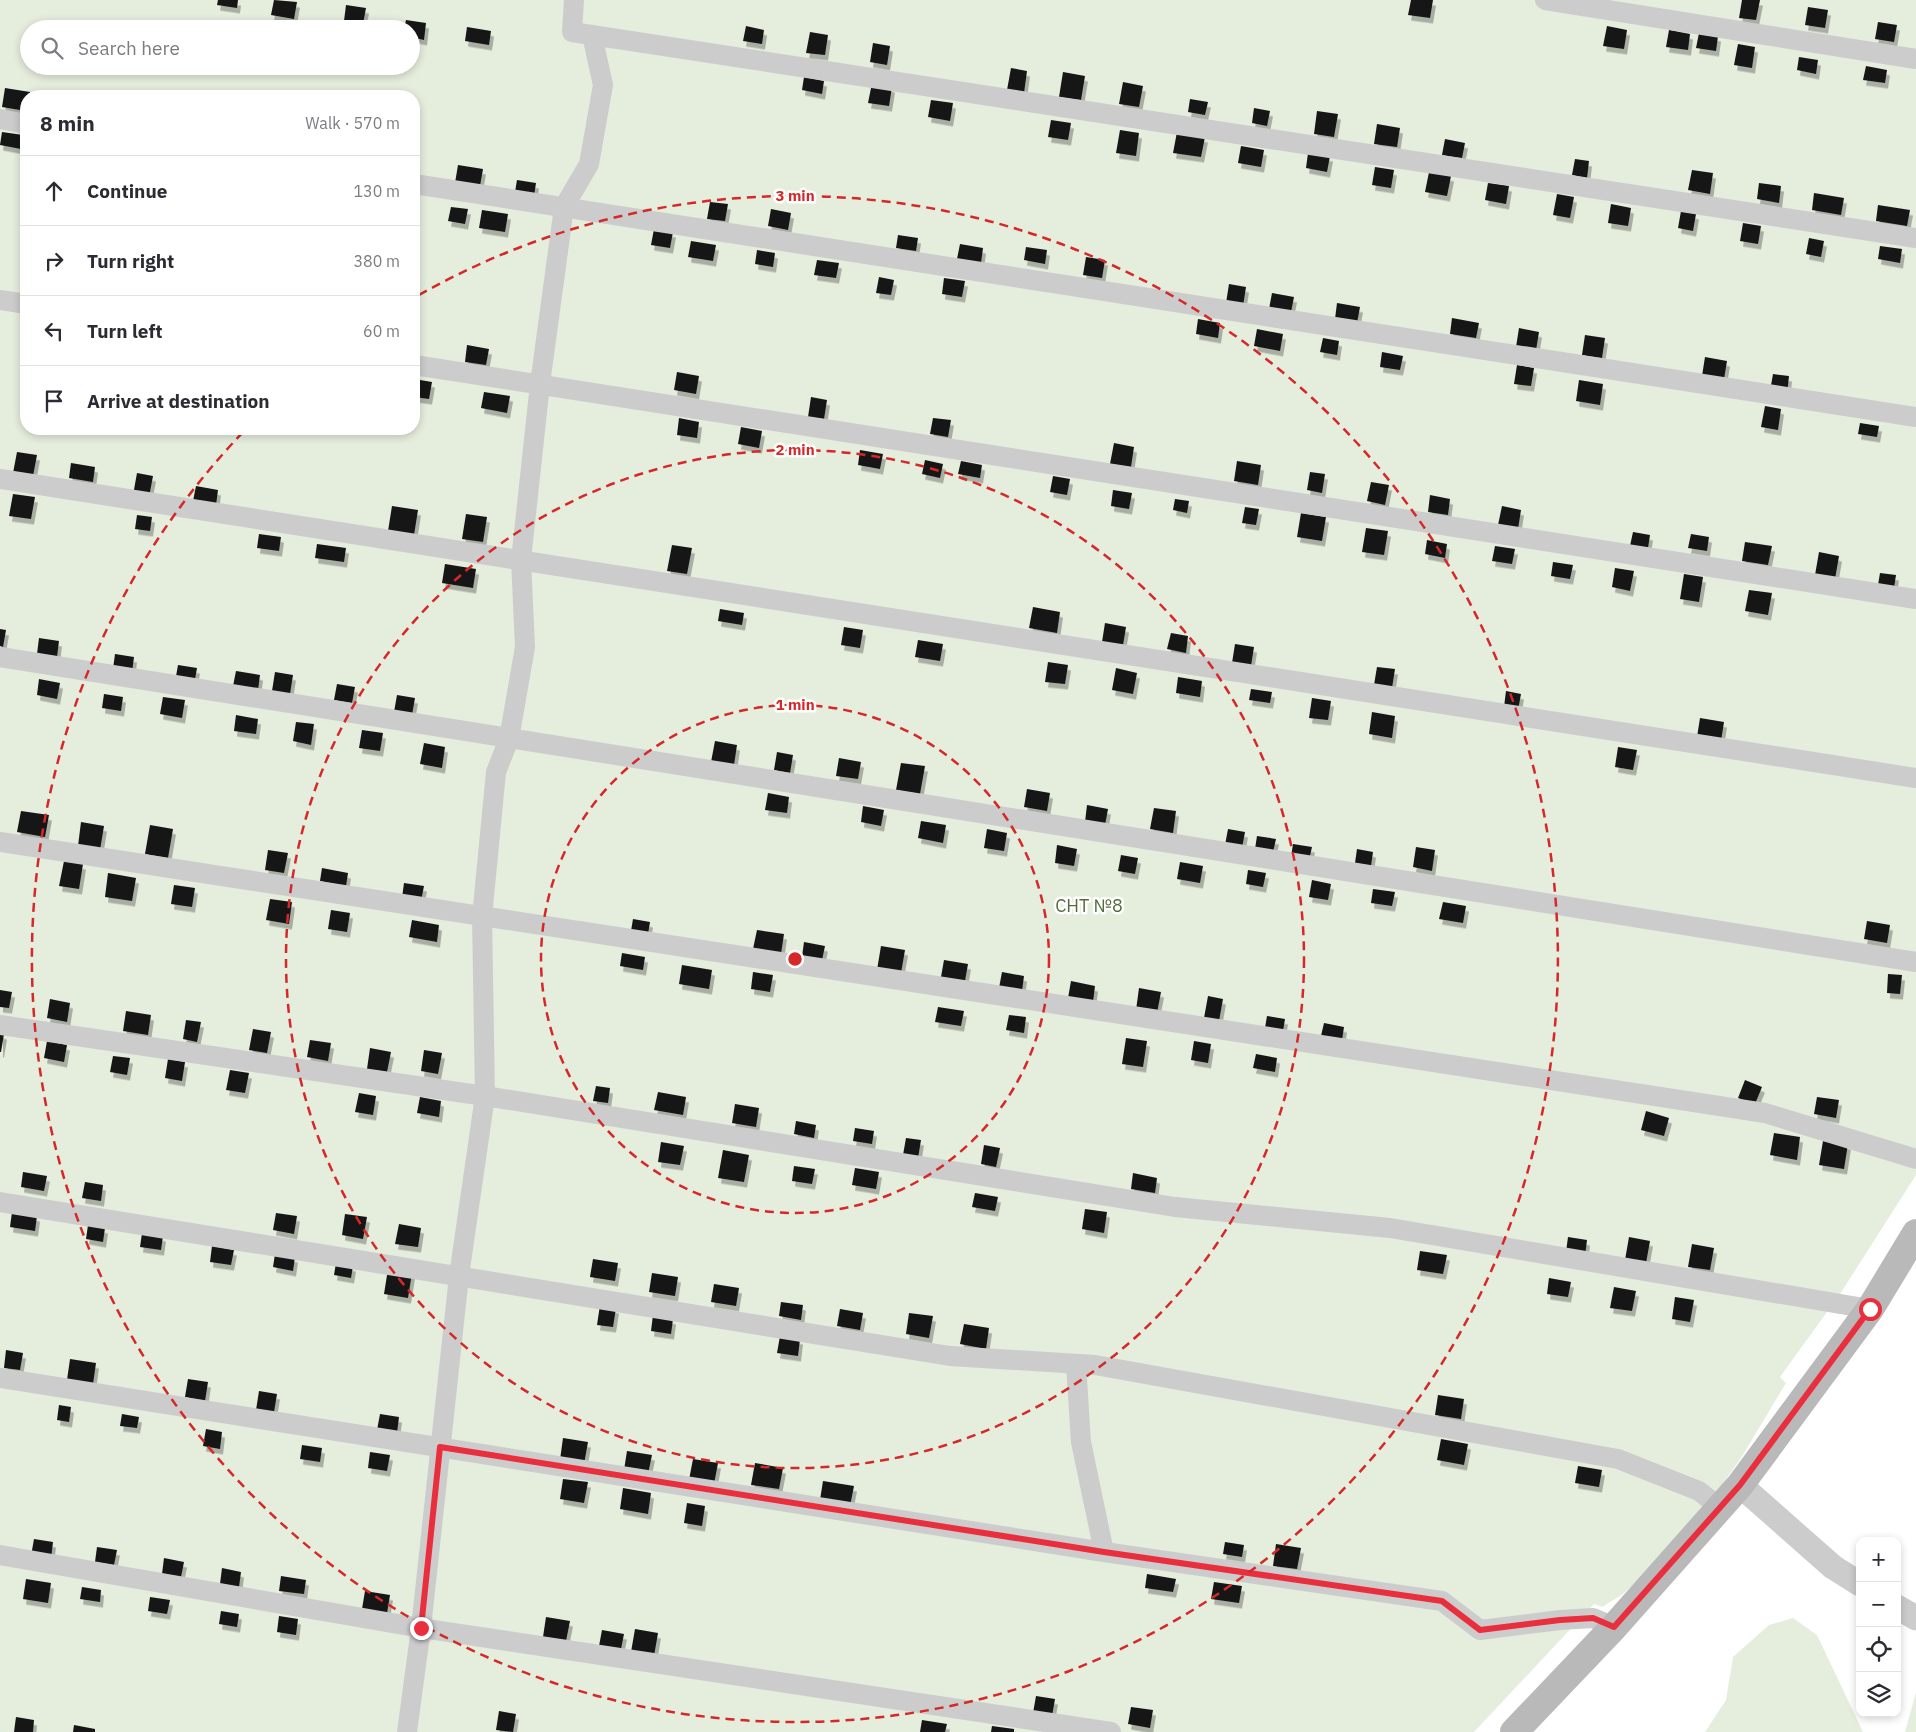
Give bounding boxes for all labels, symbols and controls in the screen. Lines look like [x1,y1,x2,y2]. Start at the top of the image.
search box [20,20,420,75]
icon: search [38,34,66,62]
text: Search here [78,36,180,60]
text: 8 min [40,109,95,137]
text: Walk · 570 m [305,113,400,133]
icon: ahead [40,177,68,205]
text: Continue [87,179,167,203]
text: 130 m [353,181,400,201]
text: 3 min [775,186,815,205]
icon: right [40,247,68,275]
text: Turn right [87,249,174,273]
text: 380 m [353,251,400,271]
icon: left [40,317,68,345]
text: Turn left [87,319,163,343]
text: 60 m [363,321,400,341]
icon: arrive [40,387,68,415]
text: Arrive at destination [87,389,270,413]
text: 2 min [775,440,815,459]
text: 1 min [775,695,815,714]
park label: СНТ №8 [1055,894,1123,917]
centre of rings [786,950,804,968]
route start [1859,1298,1882,1321]
map controls [1856,1537,1901,1717]
button: + [1856,1537,1901,1582]
button: − [1856,1582,1901,1627]
route end [410,1617,433,1640]
button: locate [1856,1627,1901,1672]
button: layers [1856,1672,1901,1717]

